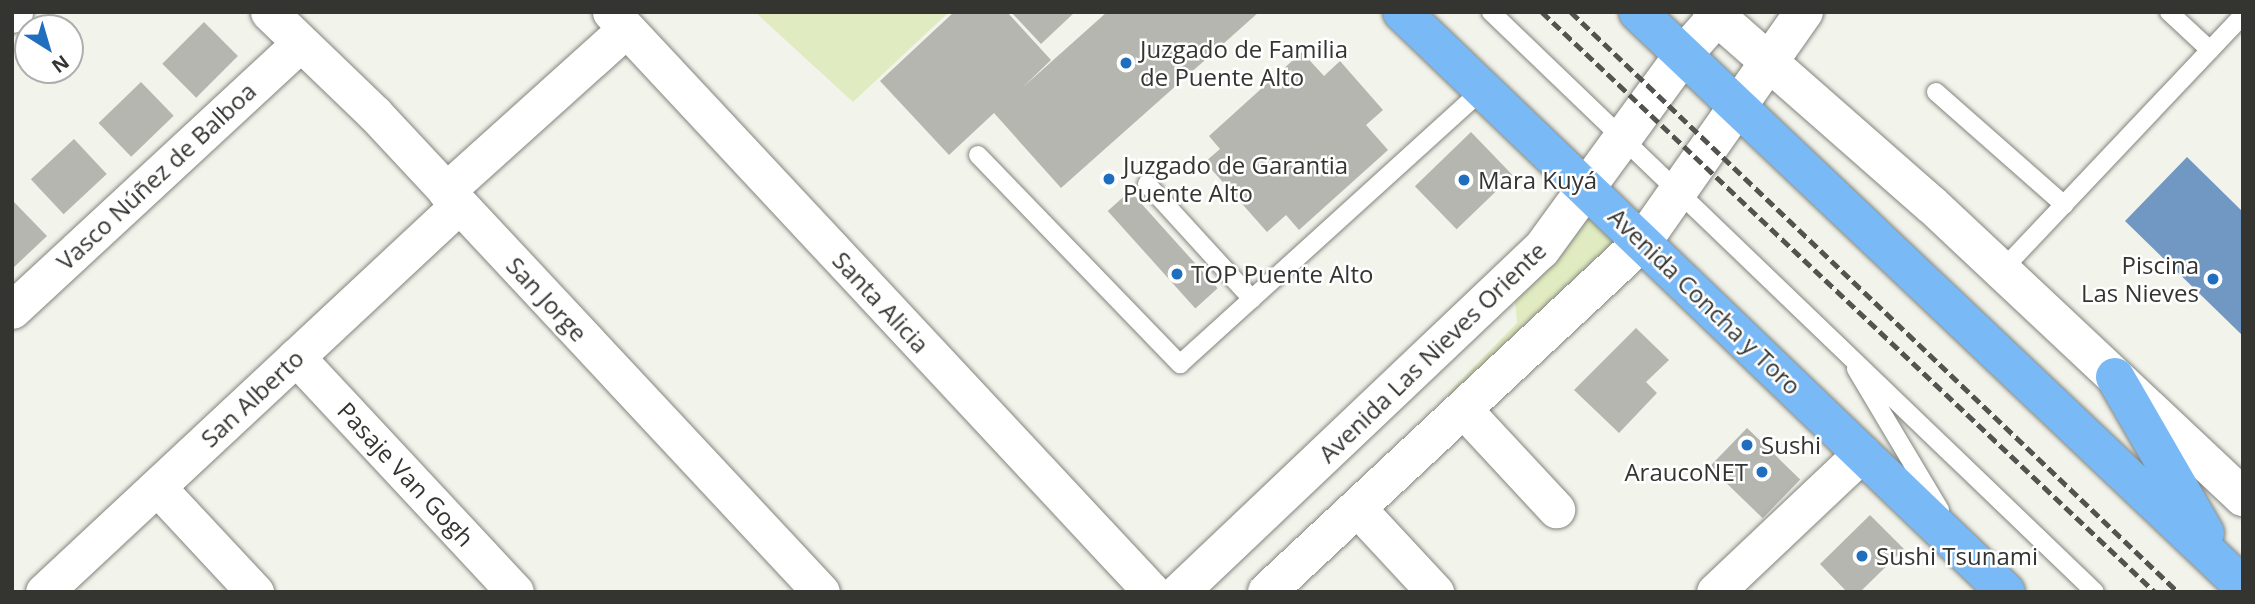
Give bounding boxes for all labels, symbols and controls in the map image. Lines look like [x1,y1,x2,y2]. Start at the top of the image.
north arrow [14,14,84,84]
place label: Juzgado de Familia de Puente Alto [1140,35,1348,91]
text: N [46,49,74,79]
marker: Juzgado de Familia de Puente Alto [1118,55,1134,71]
street label: Vasco Núñez de Balboa [51,76,261,276]
place label: Juzgado de Garantia Puente Alto [1123,151,1348,207]
place label: Mara Kuyá [1478,166,1597,194]
marker: Juzgado de Garantia Puente Alto [1101,171,1117,187]
marker: Mara Kuyá [1456,172,1472,188]
street label: Avenida Concha y Toro [1603,202,1807,400]
street label: Avenida Las Nieves Oriente [1312,236,1552,468]
street label: Santa Alicia [827,246,935,358]
street label: San Jorge [501,251,593,347]
place label: Piscina Las Nieves [2081,251,2199,307]
place label: TOP Puente Alto [1191,260,1373,288]
marker: TOP Puente Alto [1169,266,1185,282]
marker: Piscina Las Nieves [2205,271,2221,287]
street label: San Alberto [195,343,309,453]
street label: Pasaje Van Gogh [332,396,480,552]
place label: Sushi [1761,431,1821,459]
marker: Sushi [1739,437,1755,453]
place label: AraucoNET [1624,458,1748,486]
marker: AraucoNET [1754,464,1770,480]
place label: Sushi Tsunami [1876,542,2038,570]
marker: Sushi Tsunami [1854,548,1870,564]

